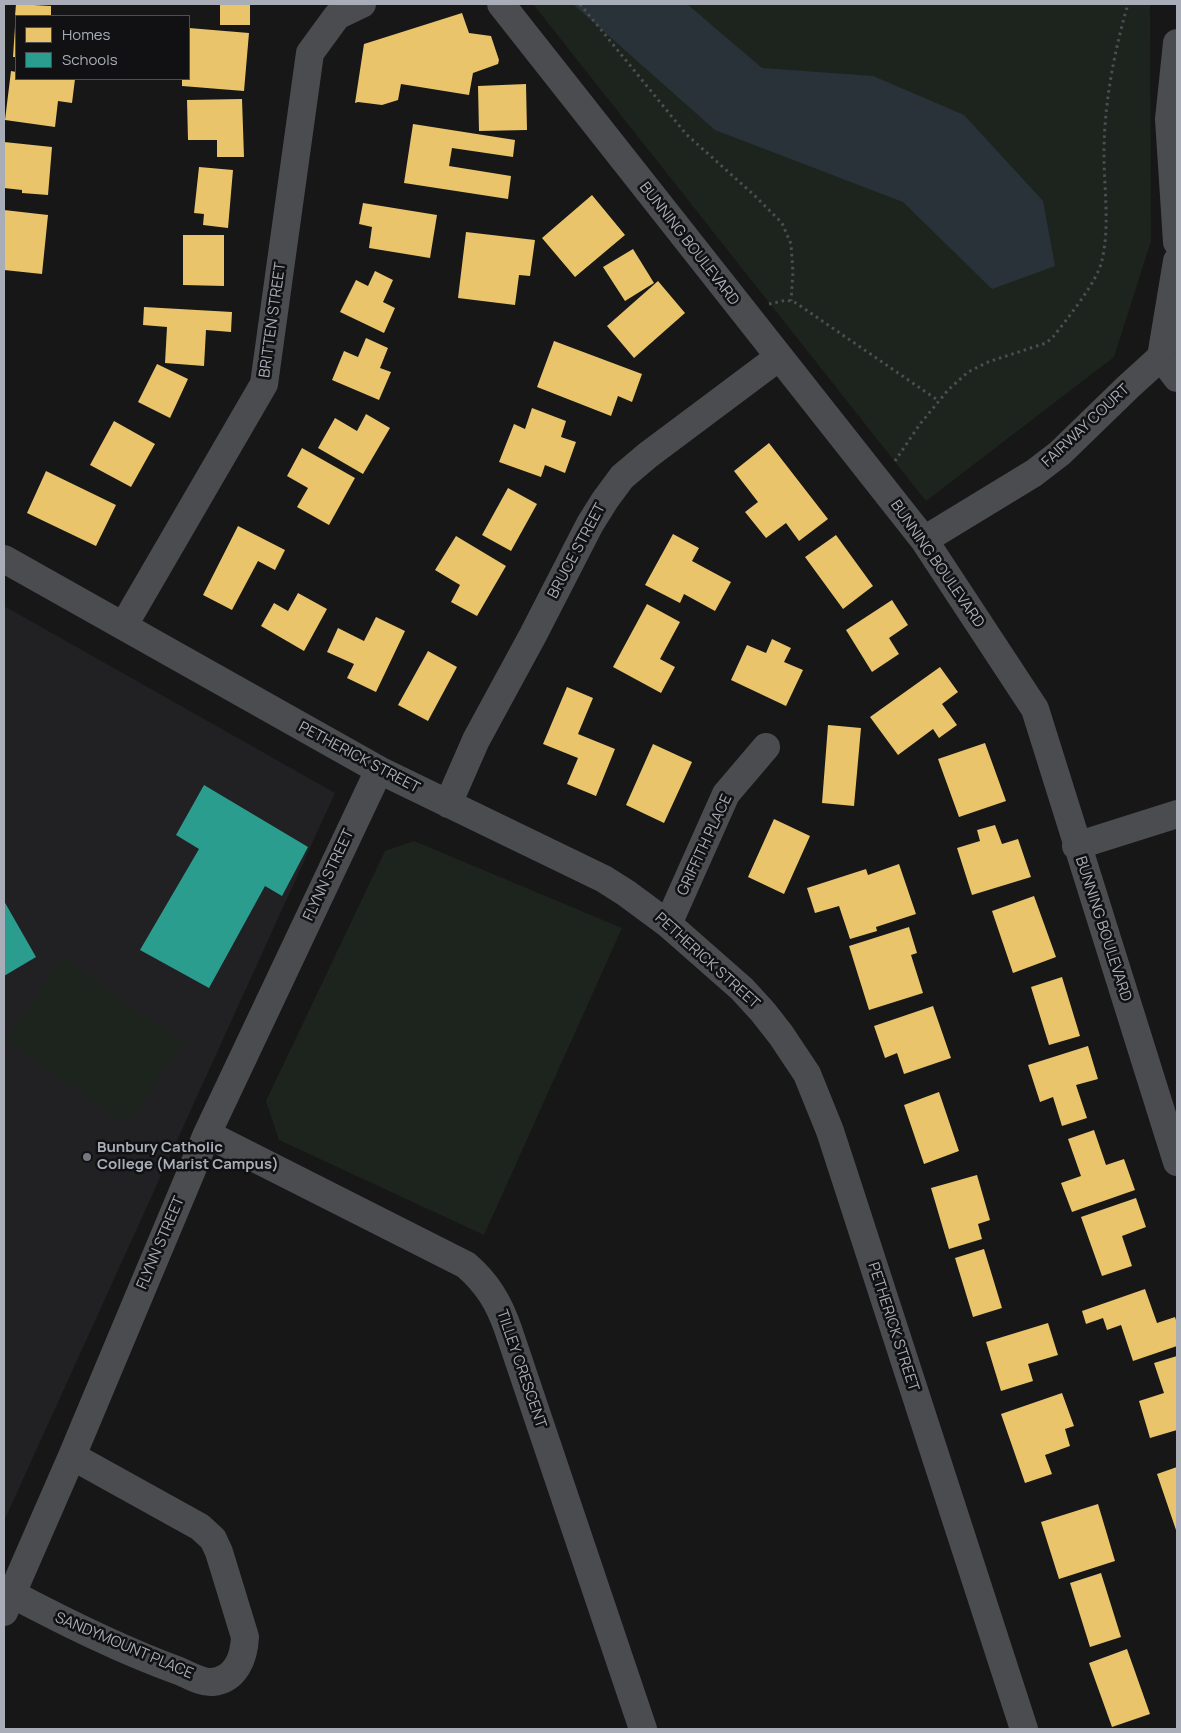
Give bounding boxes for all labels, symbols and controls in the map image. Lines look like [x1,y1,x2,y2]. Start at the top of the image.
legend [15,15,190,80]
text: Homes [62,24,110,45]
text: Schools [62,49,118,70]
street label: BUNNING BOULEVARD [635,179,743,309]
street label: BRITTEN STREET [256,261,290,379]
street label: FAIRWAY COURT [1038,381,1134,471]
street label: BUNNING BOULEVARD [886,497,988,631]
street label: BRUCE STREET [544,500,610,602]
street label: PETHERICK STREET [295,718,423,798]
street label: GRIFFITH PLACE [674,792,736,898]
street label: FLYNN STREET [300,826,358,924]
street label: BUNNING BOULEVARD [1071,854,1135,1004]
street label: PETHERICK STREET [651,909,763,1013]
place label: Bunbury Catholic College (Marist Campus) [97,1139,279,1174]
marker: Bunbury Catholic College (Marist Campus) [81,1151,93,1163]
street label: FLYNN STREET [133,1194,189,1292]
street label: PETHERICK STREET [864,1260,922,1394]
street label: TILLEY CRESCENT [492,1308,550,1430]
street label: SANDYMOUNT PLACE [52,1609,196,1683]

